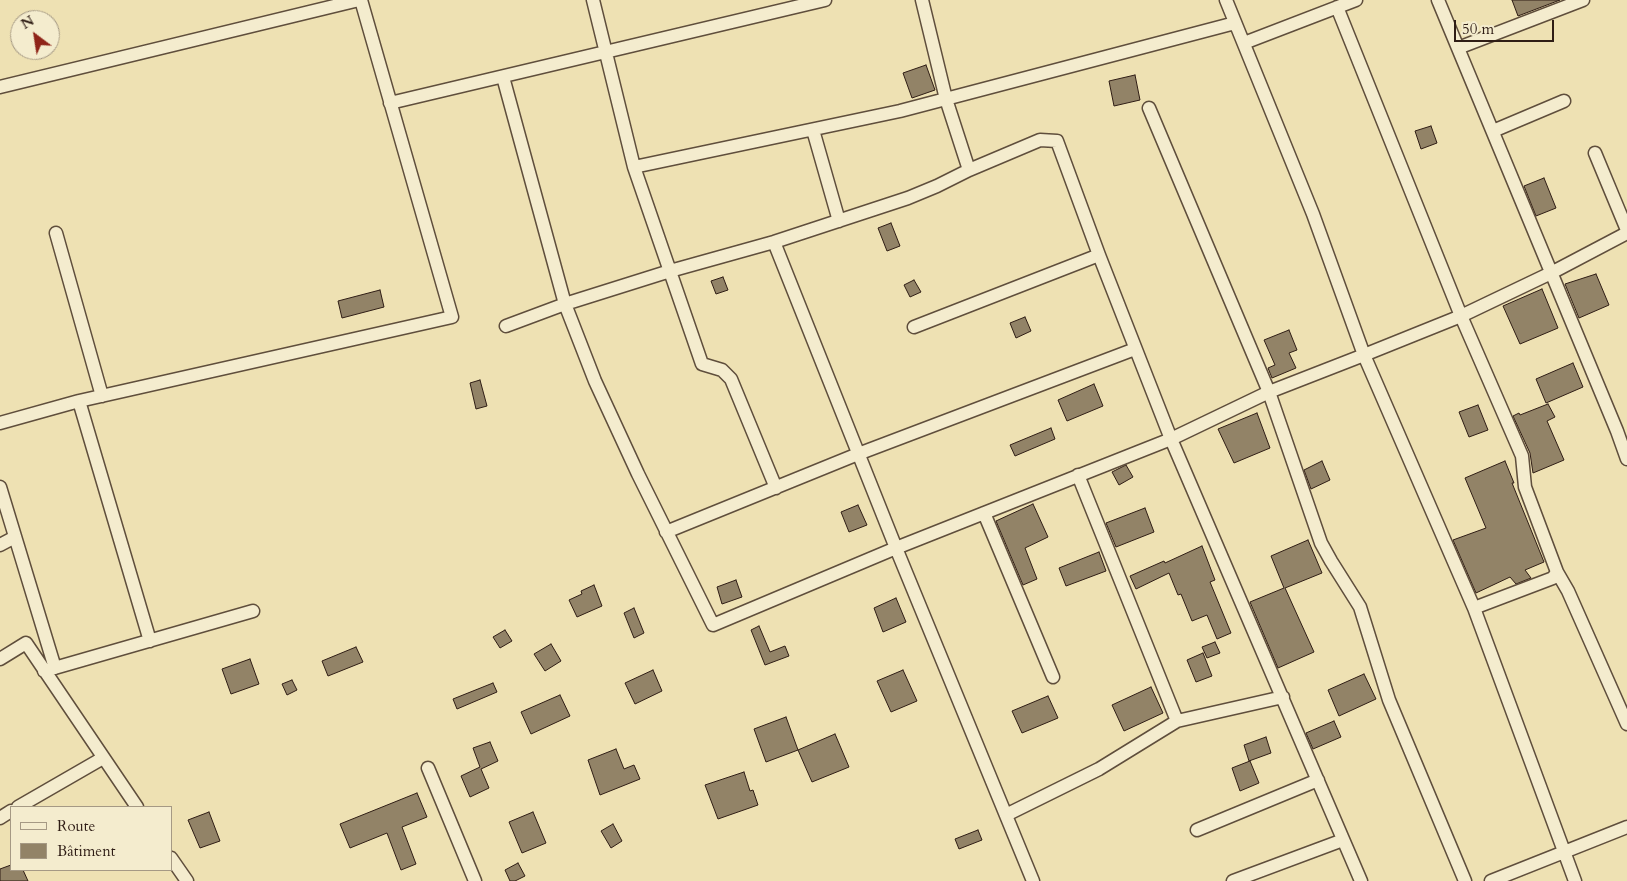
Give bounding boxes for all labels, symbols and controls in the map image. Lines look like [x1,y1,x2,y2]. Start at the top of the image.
north arrow [10,10,60,60]
scale bar [1457,10,1557,42]
text: N [17,11,38,34]
text: 50 m [1462,19,1494,39]
legend [10,806,172,871]
text: Route [57,816,95,836]
text: Bâtiment [57,841,115,861]

